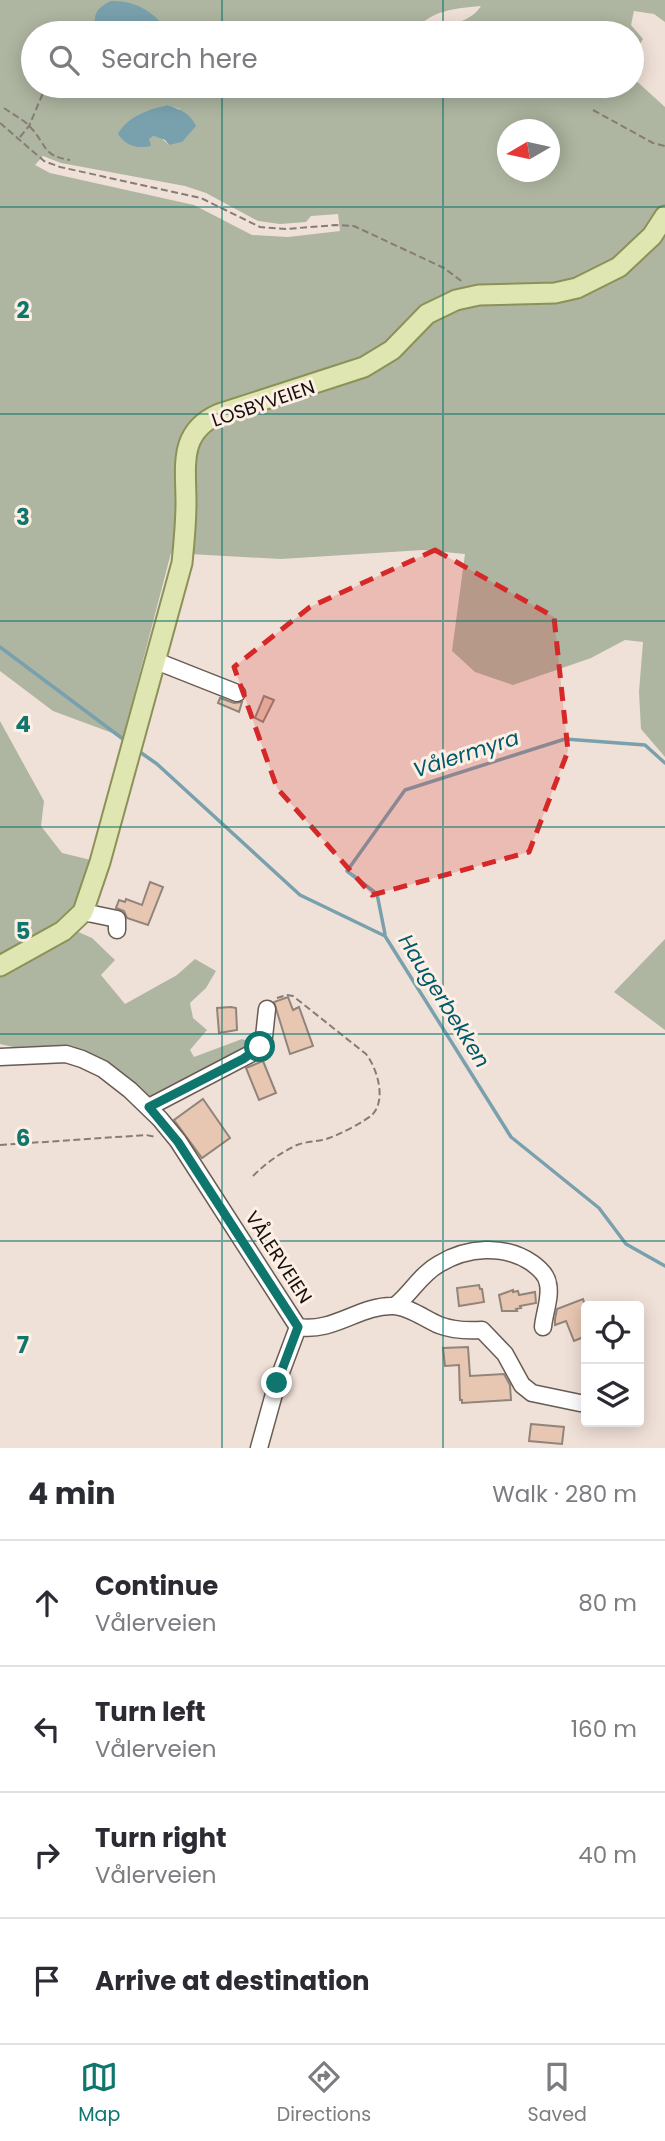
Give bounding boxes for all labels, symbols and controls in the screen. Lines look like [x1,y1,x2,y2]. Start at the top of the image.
search box [21,21,644,98]
icon: search [45,41,83,79]
text: Search here [101,41,258,77]
north arrow [497,119,560,182]
text: 2 [16,294,30,326]
street label: LOSBYVEIEN [208,373,318,434]
text: 3 [16,501,30,533]
text: 4 [15,708,31,740]
water label: Vålermyra [409,723,523,784]
text: 5 [16,915,30,947]
water label: Haugerbekken [392,928,497,1073]
route start [244,1031,275,1062]
text: 6 [16,1122,30,1154]
street label: VÅLERVEIEN [239,1206,319,1309]
map controls [581,1301,644,1427]
button: locate [581,1301,644,1364]
text: 7 [17,1329,29,1361]
button: layers [581,1364,644,1427]
route end [261,1367,292,1398]
text: 4 min [28,1472,116,1515]
text: Walk · 280 m [492,1478,637,1510]
text: Continue [95,1568,218,1604]
icon: ahead [28,1584,66,1622]
text: 80 m [578,1587,637,1619]
text: Vålerveien [95,1607,216,1639]
text: Turn left [95,1694,206,1730]
icon: left [28,1710,66,1748]
text: 160 m [571,1713,637,1745]
text: Vålerveien [95,1733,216,1765]
text: Turn right [95,1820,227,1856]
icon: right [28,1836,66,1874]
text: 40 m [578,1839,637,1871]
text: Vålerveien [95,1859,216,1891]
icon: arrive [28,1962,66,2000]
text: Arrive at destination [95,1963,370,1999]
tab: Map [78,2058,120,2129]
tab: Directions [277,2058,371,2129]
tab: Saved [528,2058,587,2129]

